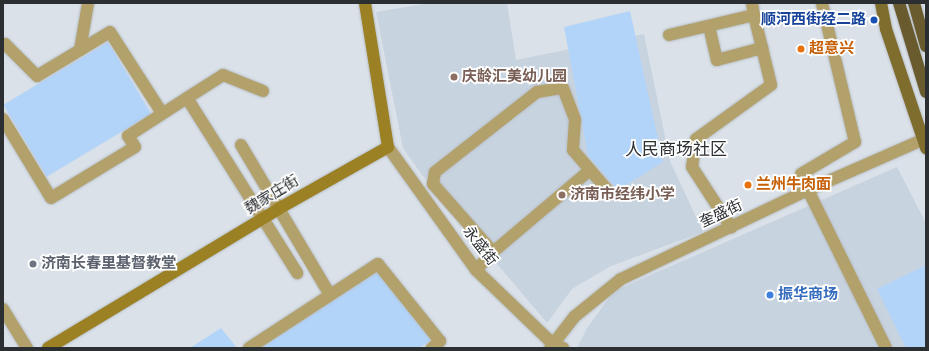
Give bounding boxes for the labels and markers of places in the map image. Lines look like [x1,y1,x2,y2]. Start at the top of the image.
place label: 顺河西街经二路 [761,11,866,29]
marker: 顺河西街经二路 [869,15,879,25]
place label: 超意兴 [809,40,854,58]
marker: 超意兴 [796,44,806,54]
place label: 庆龄汇美幼儿园 [462,68,567,86]
marker: 庆龄汇美幼儿园 [449,72,459,82]
place label: 兰州牛肉面 [756,176,831,194]
marker: 兰州牛肉面 [743,180,753,190]
place label: 济南市经纬小学 [570,186,675,204]
marker: 济南市经纬小学 [557,190,567,200]
place label: 济南长春里基督教堂 [41,255,176,273]
marker: 济南长春里基督教堂 [28,259,38,269]
place label: 振华商场 [778,286,838,304]
marker: 振华商场 [765,290,775,300]

